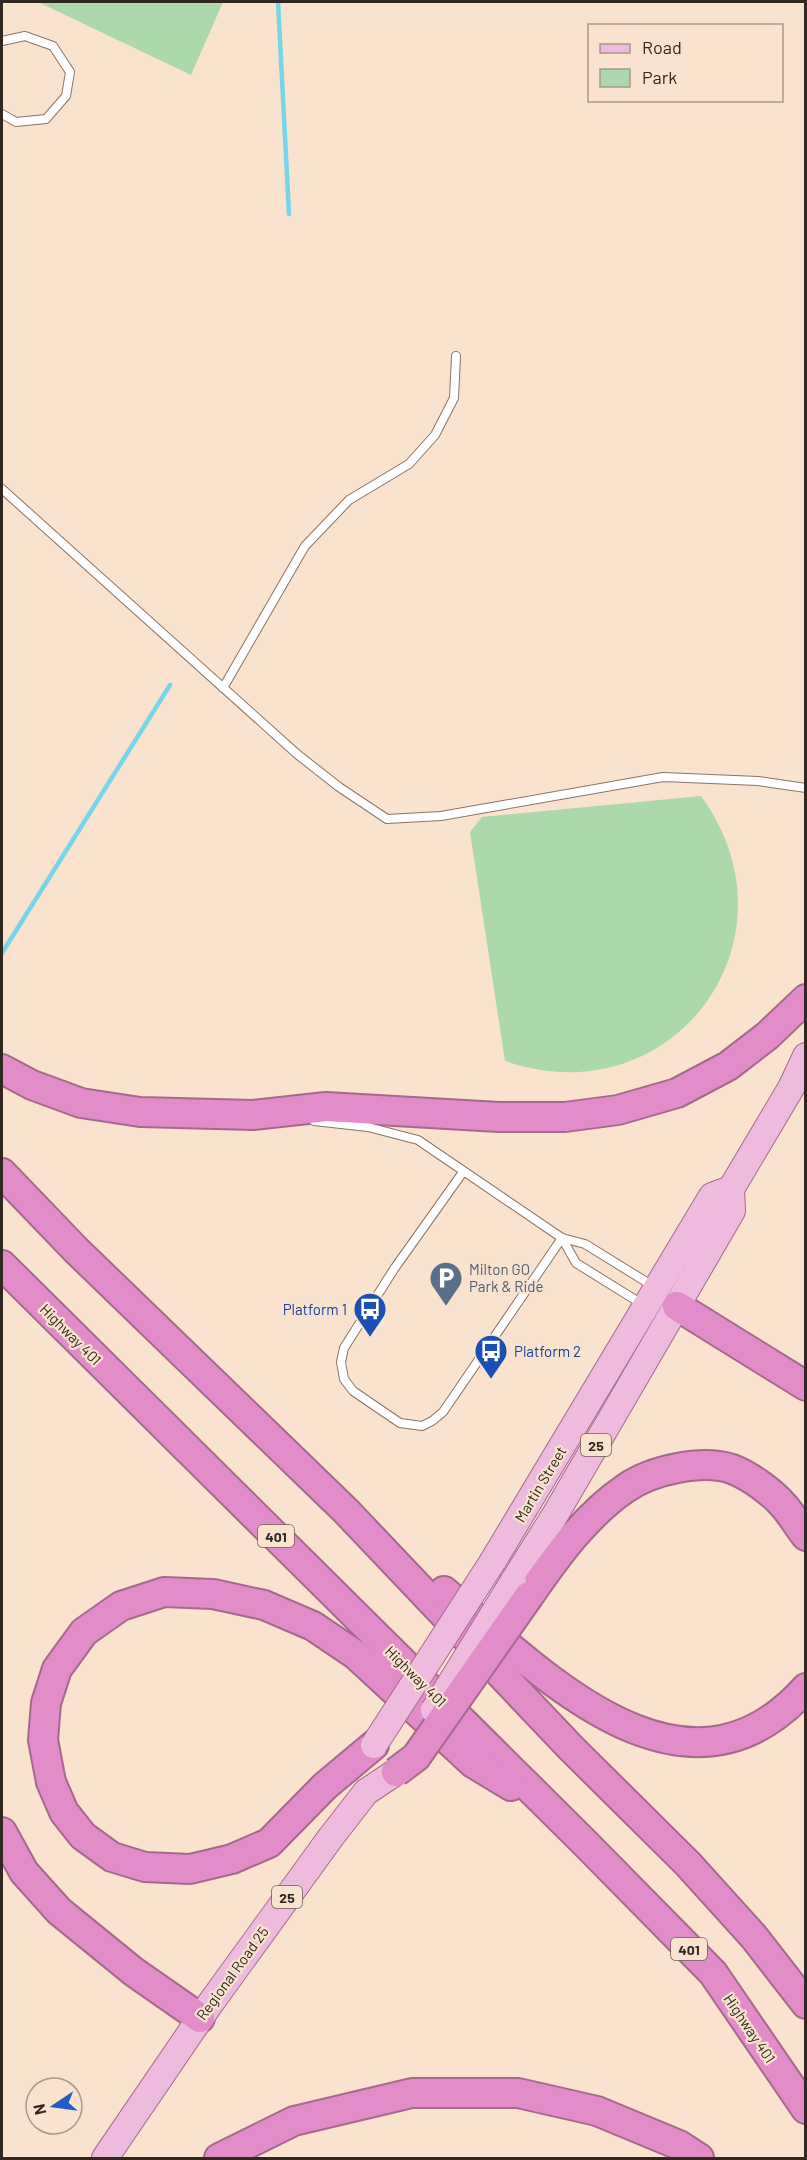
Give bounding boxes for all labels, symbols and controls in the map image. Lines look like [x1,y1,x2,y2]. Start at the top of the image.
legend [588,24,783,102]
text: Road [642,36,682,58]
text: Park [642,66,677,88]
parking icon: Milton GO Park & Ride [428,1260,464,1307]
place label: Milton GO Park & Ride [469,1260,544,1295]
bus stop icon: Platform 1 [352,1291,388,1338]
street label: Highway 401 [37,1300,105,1368]
place label: Platform 1 [283,1300,347,1318]
bus stop icon: Platform 2 [473,1333,509,1380]
place label: Platform 2 [514,1342,581,1360]
road number: 25 [581,1434,611,1456]
street label: Martin Street [510,1443,570,1525]
road number: 401 [258,1525,294,1547]
street label: Highway 401 [382,1642,450,1710]
road number: 25 [272,1886,302,1908]
street label: Regional Road 25 [192,1923,272,2023]
road number: 401 [671,1938,707,1960]
street label: Highway 401 [720,1990,780,2066]
north arrow [24,2076,84,2136]
text: N [28,2102,49,2117]

